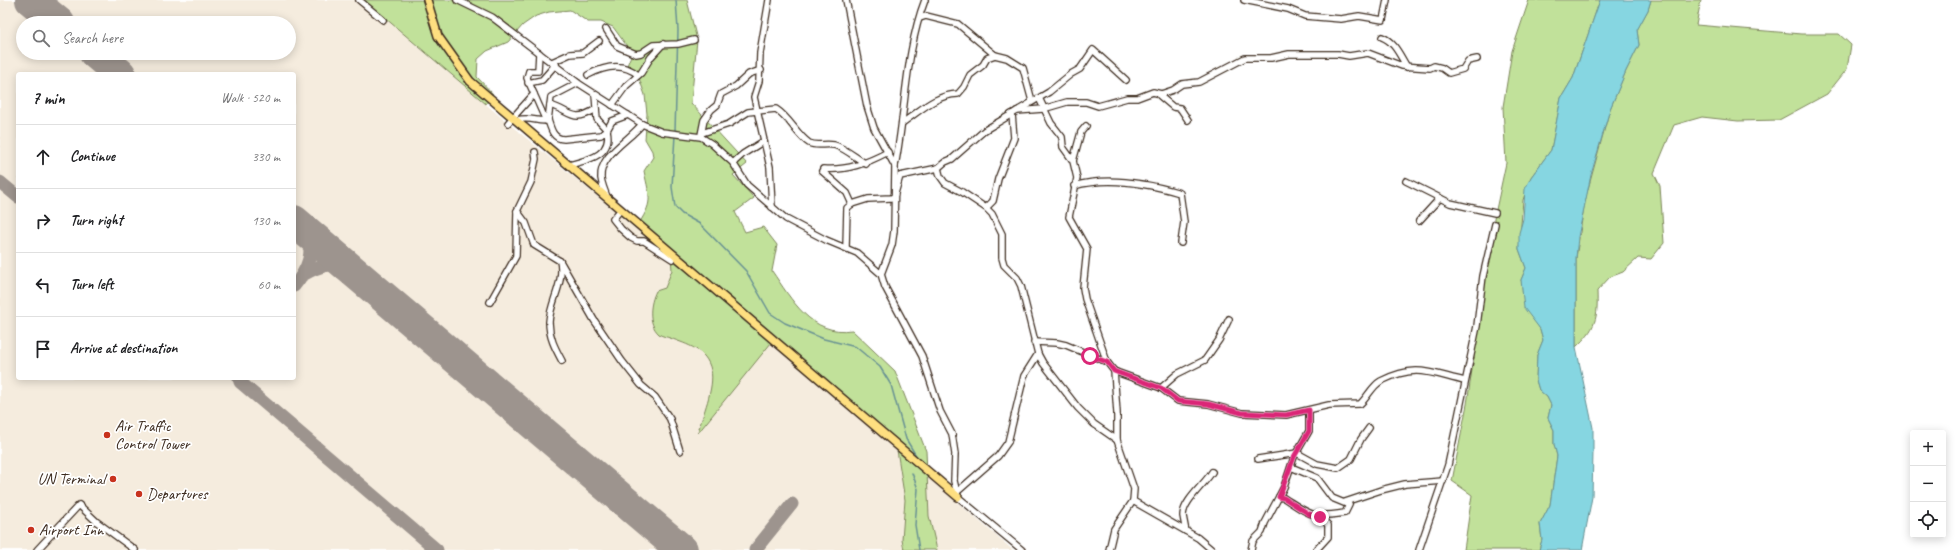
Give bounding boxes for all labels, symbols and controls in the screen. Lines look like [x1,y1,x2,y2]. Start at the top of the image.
search box [16,16,296,60]
icon: search [30,27,52,49]
text: Search here [62,29,123,48]
text: 7 min [32,88,65,109]
text: Walk · 520 m [221,90,280,106]
icon: ahead [32,146,54,168]
text: Continue [70,147,115,166]
text: 330 m [252,149,280,165]
icon: right [32,210,54,232]
text: Turn right [70,211,123,230]
text: 130 m [252,213,280,229]
icon: left [32,274,54,296]
text: Turn left [70,275,113,294]
text: 60 m [258,277,280,293]
icon: arrive [32,338,54,360]
text: Arrive at destination [70,339,177,358]
route start [1081,347,1099,365]
place label: Air Traffic Control Tower [115,416,191,454]
marker: Air Traffic Control Tower [102,430,112,440]
map controls [1910,430,1946,538]
button: + [1910,430,1946,466]
button: − [1910,466,1946,502]
place label: UN Terminal [38,469,108,489]
marker: UN Terminal [108,474,118,484]
place label: Departures [147,484,209,504]
marker: Departures [134,489,144,499]
button: locate [1910,502,1946,538]
route end [1311,508,1329,526]
place label: Airport Inn [39,520,104,540]
marker: Airport Inn [26,525,36,535]

